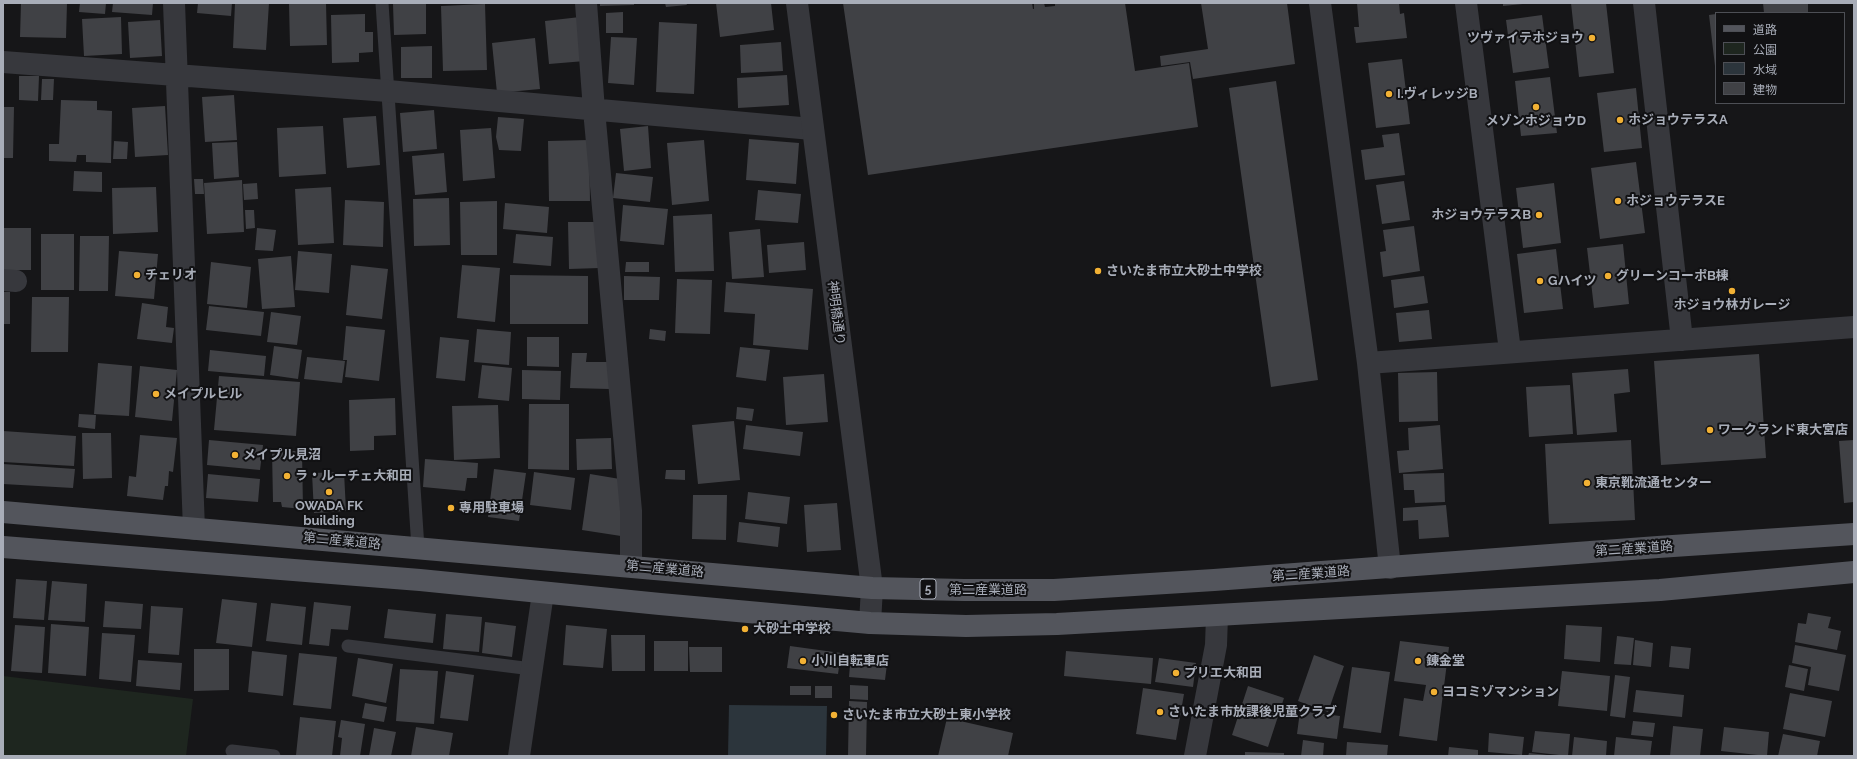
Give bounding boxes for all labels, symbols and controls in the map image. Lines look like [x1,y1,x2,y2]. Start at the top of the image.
legend [1715,12,1845,104]
text: 道路 [1753,23,1777,37]
place label: ツヴァイテホジョウ [1467,30,1584,46]
marker: ツヴァイテホジョウ [1587,33,1597,43]
text: 公園 [1753,43,1777,57]
text: 水域 [1753,63,1777,77]
text: 建物 [1753,83,1777,97]
place label: I.ヴィレッジB [1397,86,1477,102]
marker: I.ヴィレッジB [1384,89,1394,99]
marker: メゾンホジョウD [1531,102,1541,112]
place label: ホジョウテラスA [1628,112,1728,128]
place label: メゾンホジョウD [1486,113,1586,129]
marker: ホジョウテラスA [1615,115,1625,125]
place label: ホジョウテラスE [1626,193,1725,209]
marker: ホジョウテラスE [1613,196,1623,206]
place label: ホジョウテラスB [1431,207,1531,223]
marker: ホジョウテラスB [1534,210,1544,220]
place label: さいたま市立大砂土中学校 [1106,263,1262,279]
marker: さいたま市立大砂土中学校 [1093,266,1103,276]
place label: チェリオ [145,267,197,283]
place label: グリーンコーポB棟 [1616,268,1729,284]
marker: チェリオ [132,270,142,280]
marker: グリーンコーポB棟 [1603,271,1613,281]
place label: Gハイツ [1548,273,1596,289]
marker: Gハイツ [1535,276,1545,286]
street label: 神明橋通り [824,280,848,346]
marker: ホジョウ林ガレージ [1727,286,1737,296]
place label: ホジョウ林ガレージ [1674,297,1790,313]
place label: メイプルヒル [164,386,242,402]
marker: メイプルヒル [151,389,161,399]
place label: ワークランド東大宮店 [1718,422,1848,438]
marker: ワークランド東大宮店 [1705,425,1715,435]
place label: メイプル見沼 [243,447,321,463]
marker: メイプル見沼 [230,450,240,460]
place label: ラ・ルーチェ大和田 [295,468,412,484]
marker: ラ・ルーチェ大和田 [282,471,292,481]
place label: 東京靴流通センター [1595,475,1712,491]
marker: 東京靴流通センター [1582,478,1592,488]
marker: OWADA FK building [324,487,334,497]
place label: OWADA FK building [295,498,363,529]
place label: 専用駐車場 [459,500,524,516]
marker: 専用駐車場 [446,503,456,513]
street label: 第二産業道路 [302,530,382,552]
street label: 第二産業道路 [1595,538,1673,560]
street label: 第二産業道路 [625,558,705,580]
street label: 第二産業道路 [1272,563,1350,585]
road number: 5 [920,579,936,599]
street label: 第二産業道路 [949,582,1027,598]
place label: 大砂土中学校 [753,621,831,637]
marker: 大砂土中学校 [740,624,750,634]
place label: 小川自転車店 [811,653,889,669]
place label: 錬金堂 [1426,653,1465,669]
marker: 小川自転車店 [798,656,808,666]
marker: 錬金堂 [1413,656,1423,666]
place label: プリエ大和田 [1184,665,1262,681]
marker: プリエ大和田 [1171,668,1181,678]
place label: ヨコミゾマンション [1442,684,1559,700]
marker: ヨコミゾマンション [1429,687,1439,697]
place label: さいたま市放課後児童クラブ [1168,704,1337,720]
place label: さいたま市立大砂土東小学校 [842,707,1011,723]
marker: さいたま市放課後児童クラブ [1155,707,1165,717]
marker: さいたま市立大砂土東小学校 [829,710,839,720]

